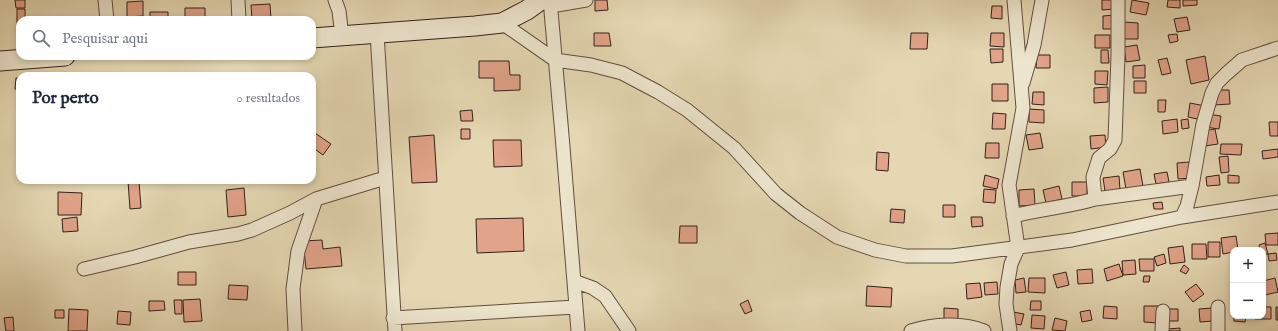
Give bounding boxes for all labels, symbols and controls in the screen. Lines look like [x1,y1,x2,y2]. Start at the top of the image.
search box [16,16,316,60]
icon: search [30,27,52,49]
text: Pesquisar aqui [62,29,148,48]
text: Por perto [32,88,99,109]
text: 0 resultados [237,90,300,107]
map controls [1230,247,1266,319]
button: + [1230,247,1266,283]
button: − [1230,283,1266,319]

